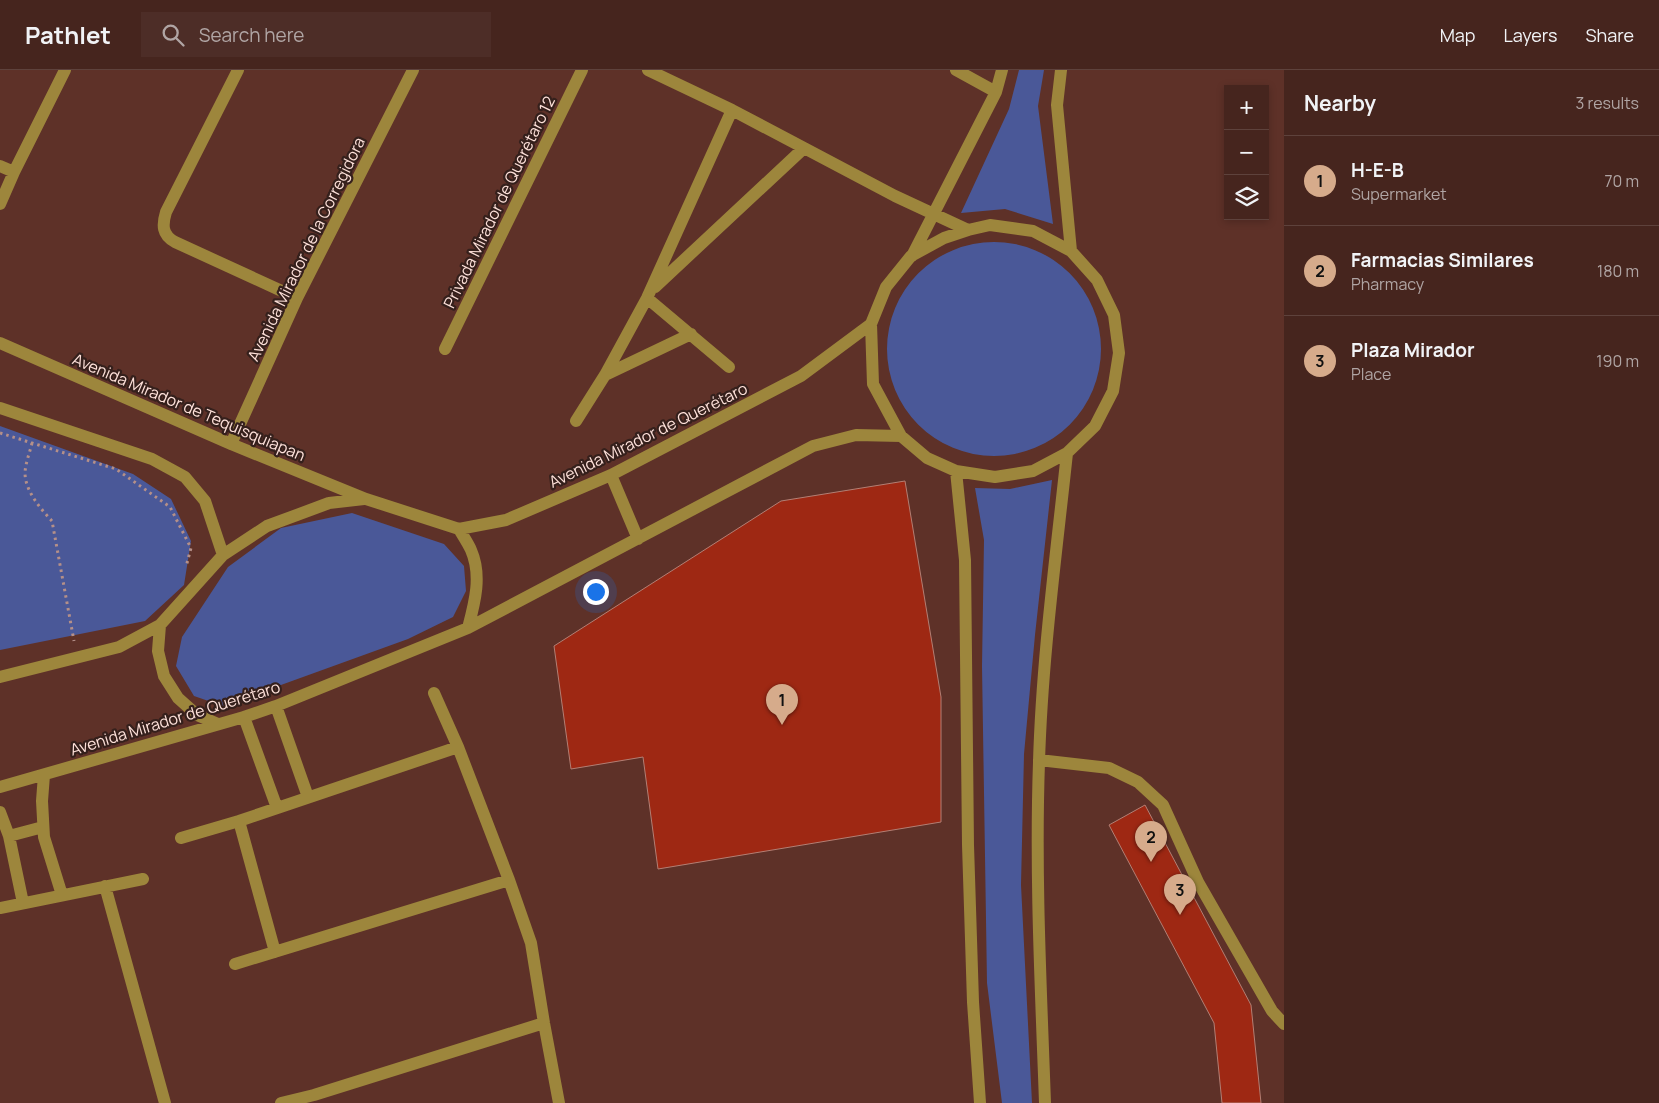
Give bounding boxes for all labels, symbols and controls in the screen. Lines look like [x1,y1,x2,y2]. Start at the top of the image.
search box [141,12,491,57]
text: Pathlet [25,18,111,51]
icon: search [159,21,187,49]
text: Search here [199,22,304,48]
text: Map [1440,23,1475,47]
text: Layers [1503,23,1557,47]
text: Share [1585,23,1634,47]
map controls [1224,85,1269,220]
button: + [1224,85,1269,130]
text: Nearby [1304,89,1376,117]
street label: Privada Mirador de Querétaro 12 [438,92,560,312]
text: 3 results [1576,92,1639,114]
button: − [1224,130,1269,175]
street label: Avenida Mirador de la Corregidora [242,133,370,365]
text: H-E-B [1351,157,1404,183]
text: 1 [1316,170,1324,192]
text: 70 m [1604,170,1639,192]
button: layers [1224,175,1269,220]
text: Supermarket [1351,183,1447,205]
text: Farmacias Similares [1351,247,1534,273]
text: 2 [1315,260,1325,282]
text: 180 m [1597,260,1639,282]
text: Pharmacy [1351,273,1424,295]
text: Plaza Mirador [1351,337,1475,363]
street label: Avenida Mirador de Tequisquiapan [69,348,309,466]
text: 3 [1315,350,1325,372]
text: 190 m [1596,350,1639,372]
text: Place [1351,363,1391,385]
street label: Avenida Mirador de Querétaro [545,377,751,493]
your location [583,579,609,605]
street label: Avenida Mirador de Querétaro [67,676,283,760]
pin: 1 [766,684,798,725]
pin: 2 [1135,821,1167,862]
pin: 3 [1164,874,1196,915]

